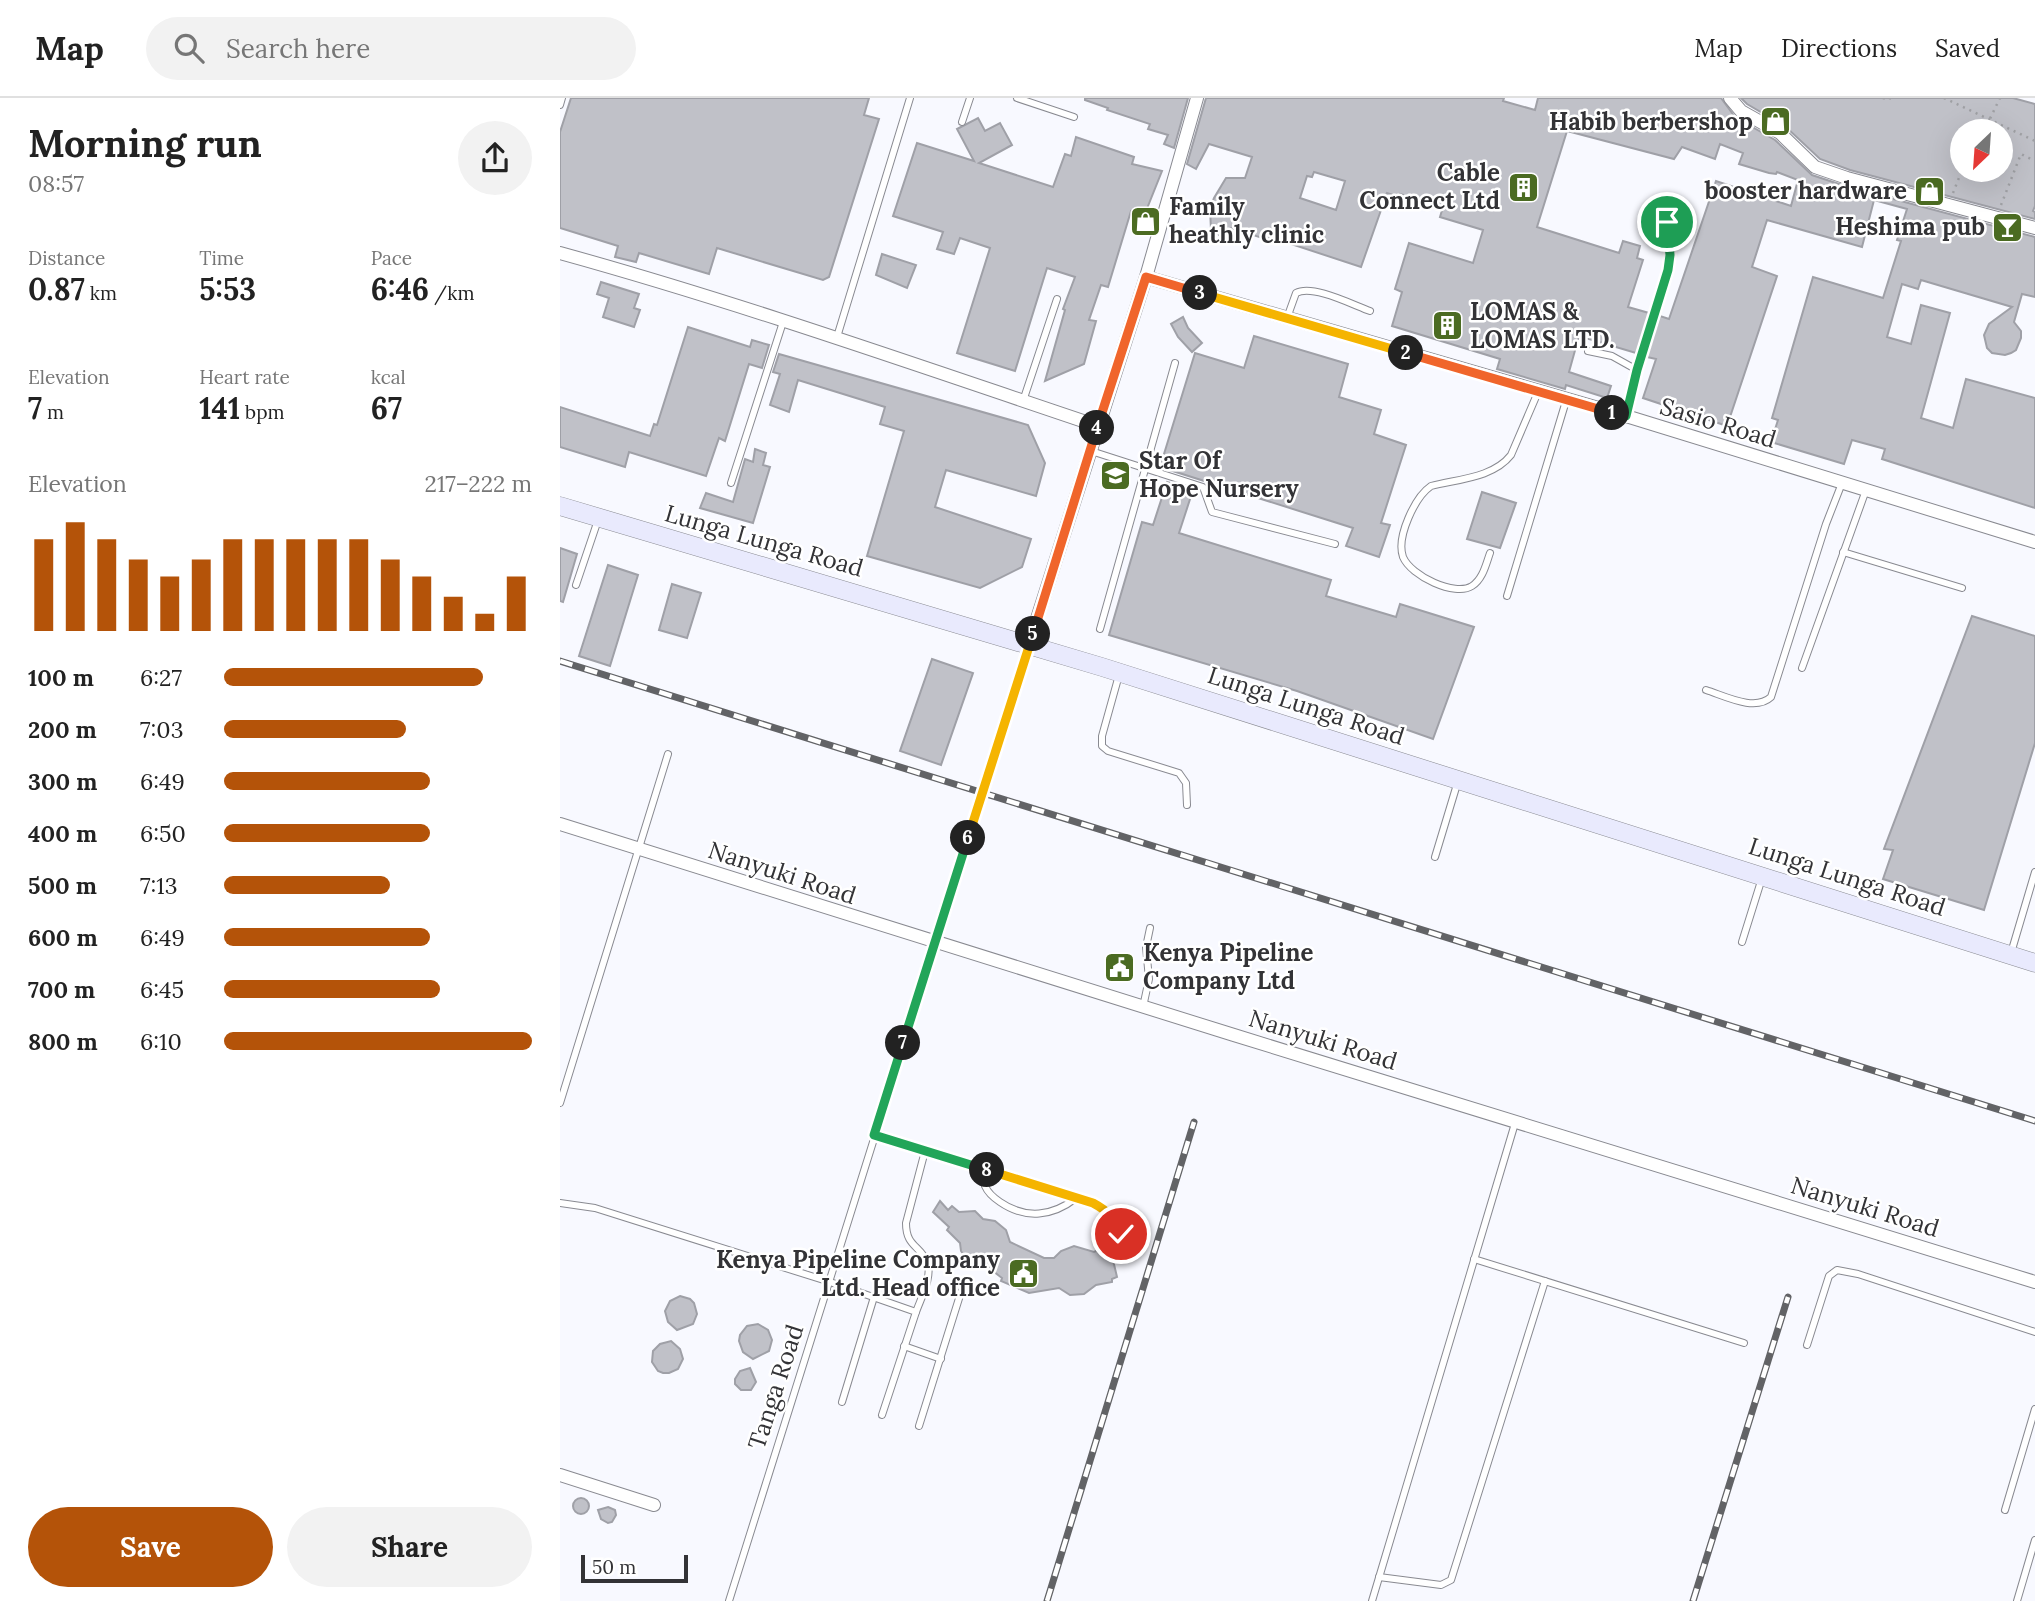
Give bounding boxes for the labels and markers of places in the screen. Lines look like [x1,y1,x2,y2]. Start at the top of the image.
shop icon: Habib berbershop [1759,105,1793,139]
place label: Habib berbershop [1549,106,1753,137]
place label: Cable Connect Ltd [1359,157,1500,216]
building icon: Cable Connect Ltd [1506,170,1540,204]
shop icon: booster hardware [1913,174,1947,208]
place label: booster hardware [1704,175,1907,206]
place label: Family heathly clinic [1169,191,1325,250]
pin [1637,192,1697,252]
shop icon: Family heathly clinic [1129,204,1163,238]
bar icon: Heshima pub [1991,210,2025,244]
place label: Heshima pub [1835,211,1985,242]
pin: 3 [1182,276,1218,310]
place label: LOMAS & LOMAS LTD. [1470,296,1614,355]
building icon: LOMAS & LOMAS LTD. [1430,309,1464,343]
pin: 2 [1388,336,1424,370]
pin: 1 [1594,396,1630,430]
pin: 4 [1080,410,1114,446]
place label: Star Of Hope Nursery [1139,445,1300,504]
school or university icon: Star Of Hope Nursery [1099,458,1133,492]
pin: 5 [1016,616,1050,652]
pin: 6 [950,820,986,856]
place label: Kenya Pipeline Company Ltd [1143,937,1313,996]
public building icon: Kenya Pipeline Company Ltd [1103,950,1137,984]
pin: 7 [886,1026,920,1060]
pin: 8 [970,1152,1004,1188]
pin [1091,1204,1151,1264]
place label: Kenya Pipeline Company Ltd. Head office [716,1244,1001,1303]
public building icon: Kenya Pipeline Company Ltd. Head office [1006,1257,1040,1291]

